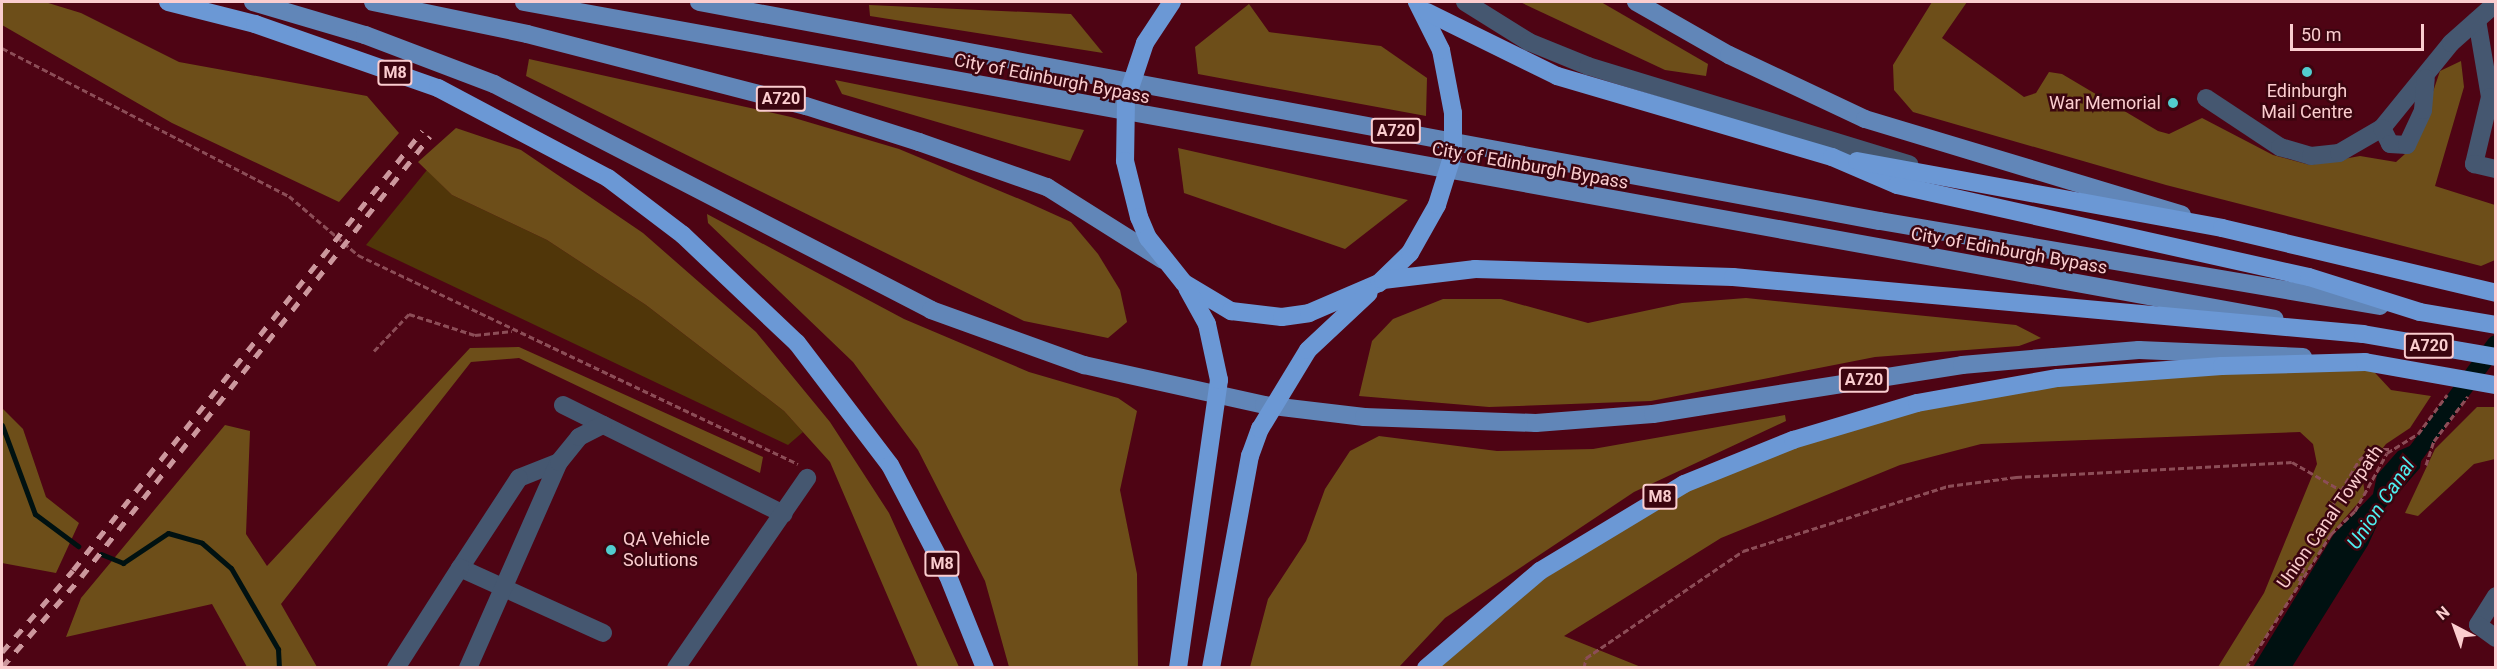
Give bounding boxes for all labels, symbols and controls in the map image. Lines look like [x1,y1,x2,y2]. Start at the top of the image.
scale bar [2293,12,2426,50]
text: 50 m [2301,24,2341,45]
street label: City of Edinburgh Bypass [952,49,1152,109]
road number: M8 [377,60,413,86]
marker: Edinburgh Mail Centre [2300,65,2314,79]
place label: Edinburgh Mail Centre [2261,81,2353,124]
road number: A720 [756,86,806,112]
place label: War Memorial [2049,92,2161,114]
marker: War Memorial [2166,96,2180,110]
road number: A720 [1370,118,1422,144]
street label: City of Edinburgh Bypass [1430,138,1630,194]
street label: City of Edinburgh Bypass [1909,223,2109,279]
road number: A720 [2404,333,2454,359]
road number: A720 [1838,367,1890,393]
street label: Union Canal Towpath [2272,441,2388,593]
water label: Union Canal [2342,454,2420,554]
road number: M8 [1642,484,1678,510]
place label: QA Vehicle Solutions [623,529,710,572]
marker: QA Vehicle Solutions [604,543,618,557]
road number: M8 [924,551,960,577]
north arrow [2425,597,2485,657]
text: N [2432,602,2453,624]

